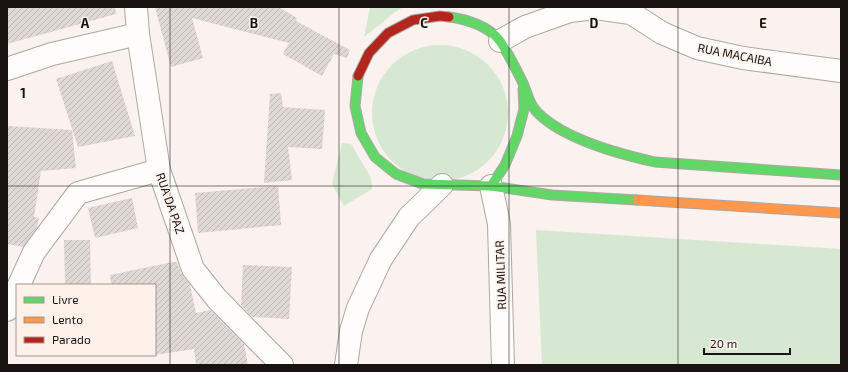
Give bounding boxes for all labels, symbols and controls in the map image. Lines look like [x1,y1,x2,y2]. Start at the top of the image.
text: A [81,15,90,31]
text: B [250,15,258,31]
text: C [420,15,428,31]
text: D [590,15,599,31]
text: E [759,15,767,31]
street label: RUA MACAIBA [697,40,774,68]
text: 1 [20,85,26,101]
street label: RUA DA PAZ [154,171,188,236]
street label: RUA MILITAR [492,240,508,310]
legend [16,284,156,356]
text: Livre [52,292,79,306]
text: Lento [52,312,83,326]
scale bar [704,330,790,356]
text: Parado [52,332,91,346]
text: 20 m [710,336,737,350]

